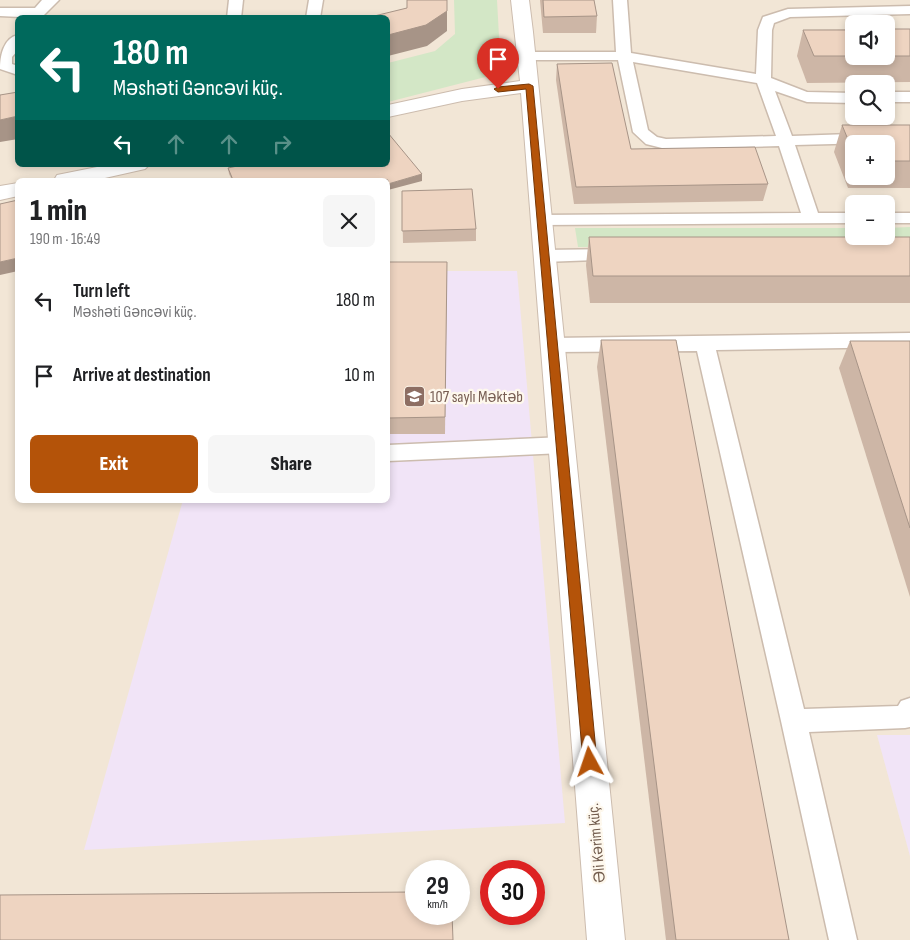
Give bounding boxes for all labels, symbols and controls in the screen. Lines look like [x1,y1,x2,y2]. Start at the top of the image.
map controls [845,15,895,245]
button: sound [845,15,895,65]
text: 180 m [113,32,189,75]
icon: left [30,35,95,100]
pin [477,38,519,89]
icon: arrive [484,45,512,73]
text: Məshəti Gəncəvi küç. [113,75,283,102]
button: search [845,75,895,125]
icon: left [109,130,137,158]
icon: ahead [162,130,190,158]
icon: ahead [215,130,243,158]
icon: right [268,130,296,158]
button: + [845,135,895,185]
text: 1 min [30,193,87,229]
button: close [323,195,375,247]
button: − [845,195,895,245]
text: 190 m · 16:49 [30,230,100,249]
text: Turn left [73,280,130,303]
icon: left [30,287,58,315]
text: 180 m [336,289,375,312]
text: Məshəti Gəncəvi küç. [73,303,197,322]
icon: arrive [30,362,58,390]
text: Arrive at destination [73,364,211,387]
text: 10 m [345,364,375,387]
school or university icon: 107 saylı Məktəb [402,385,426,409]
place label: 107 saylı Məktəb [430,388,523,407]
button: Exit [30,435,198,493]
button: Share [208,435,375,493]
position arrow [563,735,615,787]
street label: Əli Kərim küç. [584,802,610,884]
speed limit sign: 30 [480,860,545,925]
text: 29 [426,871,449,902]
text: km/h [427,897,448,912]

